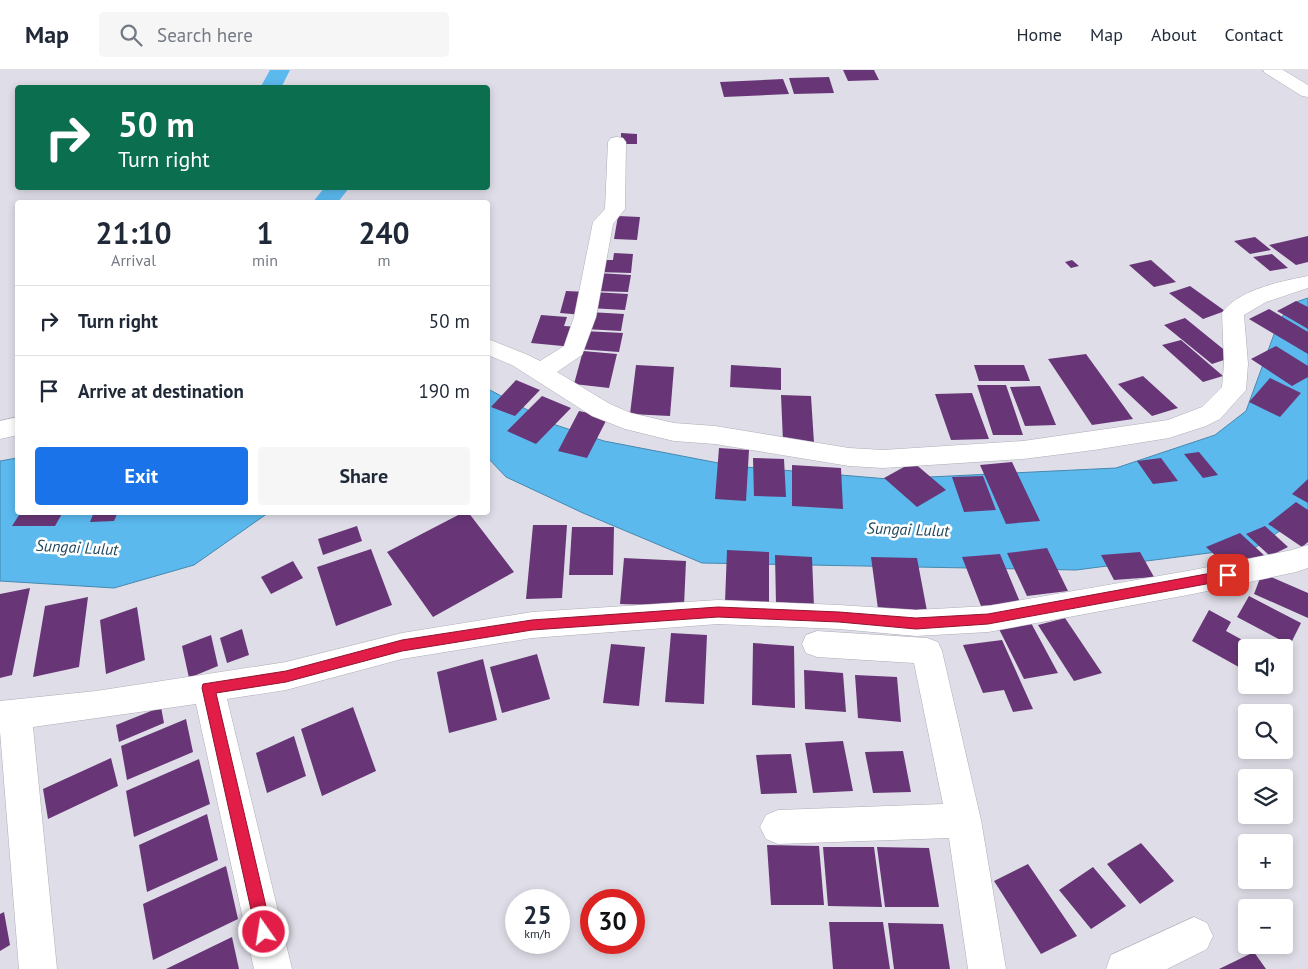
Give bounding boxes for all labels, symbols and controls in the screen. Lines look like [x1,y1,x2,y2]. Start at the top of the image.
search box [99,12,449,57]
text: Map [25,19,69,50]
icon: search [117,21,145,49]
text: Search here [157,23,253,47]
text: Home [1016,23,1062,46]
text: Map [1090,23,1123,46]
text: About [1151,23,1197,46]
text: Contact [1225,23,1283,46]
text: 50 m [118,101,195,147]
icon: right [35,105,100,170]
text: Turn right [118,145,210,173]
text: 21:10 [95,213,172,252]
text: 1 [257,213,274,252]
text: 240 [358,213,410,252]
text: Arrival [111,250,156,270]
text: min [252,250,278,270]
text: m [378,250,391,270]
icon: right [35,307,63,335]
text: Turn right [78,309,158,333]
text: 50 m [429,309,470,333]
icon: arrive [35,377,63,405]
text: Arrive at destination [78,379,244,403]
text: 190 m [418,379,470,403]
button: Exit [35,447,248,505]
button: Share [258,447,470,505]
water label: Sungai Lulut [866,518,951,540]
water label: Sungai Lulut [35,535,120,559]
pin [1207,554,1249,596]
icon: arrive [1214,561,1242,589]
map controls [1238,639,1293,954]
button: sound [1238,639,1293,694]
button: search [1238,704,1293,759]
button: layers [1238,769,1293,824]
button: + [1238,834,1293,889]
speed limit sign: 30 [580,889,645,954]
text: 25 [523,899,552,931]
button: − [1238,899,1293,954]
position arrow [237,905,289,957]
text: km/h [524,926,551,941]

